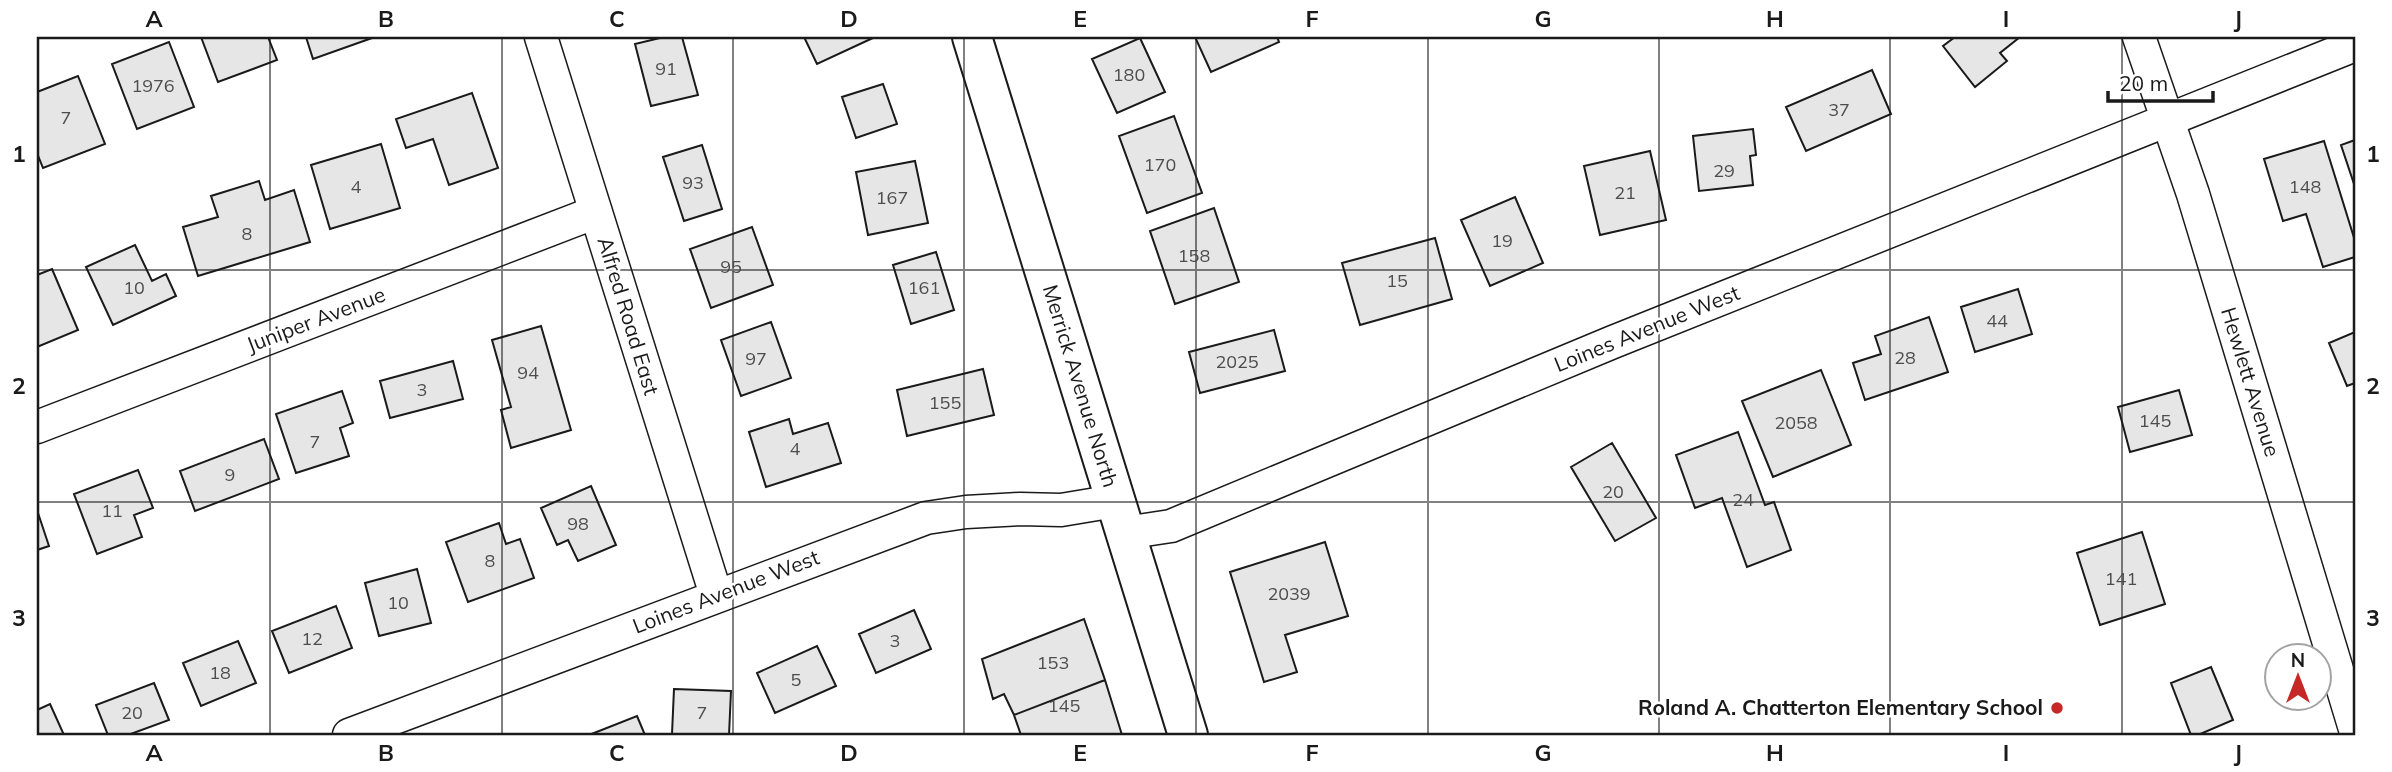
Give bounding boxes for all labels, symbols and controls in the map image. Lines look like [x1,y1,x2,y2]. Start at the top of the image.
text: A [145,4,163,33]
text: B [378,4,394,33]
text: C [609,4,625,33]
text: D [840,4,858,33]
text: E [1073,4,1087,33]
text: F [1305,4,1319,33]
text: G [1534,4,1552,33]
text: H [1766,4,1784,33]
text: I [2003,4,2009,33]
text: J [2234,4,2242,33]
house number: 91 [655,57,677,80]
scale bar [2108,60,2214,104]
house number: 180 [1113,63,1145,86]
text: 20 m [2119,70,2168,96]
house number: 1976 [131,74,175,97]
house number: 37 [1828,98,1850,121]
house number: 7 [61,106,71,129]
text: 1 [12,139,26,168]
text: 1 [2366,139,2380,168]
house number: 170 [1144,153,1176,176]
house number: 29 [1713,159,1735,182]
house number: 93 [682,171,704,194]
house number: 4 [351,175,362,198]
house number: 148 [2289,175,2321,198]
house number: 21 [1614,181,1636,204]
house number: 167 [876,186,908,209]
house number: 8 [242,222,252,245]
house number: 19 [1491,229,1513,252]
street label: Alfred Road East [593,234,665,398]
house number: 158 [1178,244,1210,267]
house number: 95 [720,255,742,278]
house number: 15 [1386,269,1408,292]
house number: 10 [123,276,145,299]
house number: 161 [908,276,940,299]
street label: Loines Avenue West [1550,279,1743,377]
street label: Juniper Avenue [243,281,389,357]
street label: Merrick Avenue North [1038,281,1124,490]
street label: Hewlett Avenue [2216,304,2286,460]
house number: 44 [1986,309,2008,332]
house number: 28 [1894,346,1916,369]
house number: 97 [745,347,767,370]
house number: 2025 [1215,350,1259,373]
house number: 94 [517,361,539,384]
text: 2 [12,371,26,400]
text: 2 [2366,371,2380,400]
house number: 3 [417,378,427,401]
house number: 155 [929,391,961,414]
house number: 145 [2139,409,2171,432]
house number: 2058 [1774,411,1818,434]
house number: 7 [310,430,320,453]
house number: 4 [790,437,801,460]
house number: 9 [225,463,235,486]
house number: 20 [1602,480,1624,503]
house number: 24 [1732,488,1754,511]
house number: 11 [101,499,123,522]
house number: 98 [567,512,589,535]
street label: Loines Avenue West [629,543,823,639]
house number: 8 [485,549,495,572]
house number: 141 [2105,567,2137,590]
house number: 2039 [1267,582,1311,605]
house number: 10 [387,591,409,614]
text: 3 [12,603,26,632]
text: 3 [2366,603,2380,632]
house number: 12 [301,627,323,650]
house number: 3 [890,629,900,652]
north arrow [2262,642,2332,712]
text: N [2291,648,2305,672]
house number: 153 [1037,651,1069,674]
house number: 18 [209,661,231,684]
house number: 5 [791,668,802,691]
house number: 145 [1048,694,1080,717]
place label: Roland A. Chatterton Elementary School [1638,694,2043,720]
marker: Roland A. Chatterton Elementary School [2049,700,2065,716]
house number: 20 [121,701,143,724]
house number: 7 [697,701,707,724]
text: A [145,738,163,767]
text: B [378,738,394,767]
text: C [609,738,625,767]
text: D [840,738,858,767]
text: E [1073,738,1087,767]
text: F [1305,738,1319,767]
text: G [1534,738,1552,767]
text: H [1766,738,1784,767]
text: I [2003,738,2009,767]
text: J [2234,738,2242,767]

